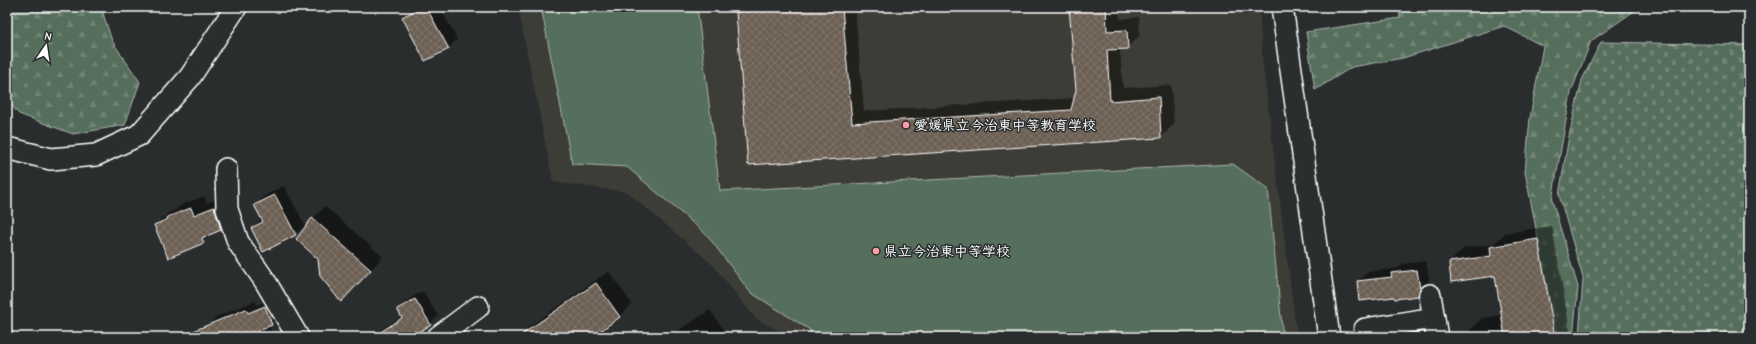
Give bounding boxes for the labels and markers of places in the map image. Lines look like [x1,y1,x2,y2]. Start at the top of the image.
place label: 愛媛県立今治東中等教育学校 [914,117,1096,134]
marker: 愛媛県立今治東中等教育学校 [901,120,911,130]
place label: 県立今治東中等学校 [884,243,1010,260]
marker: 県立今治東中等学校 [871,246,881,256]

